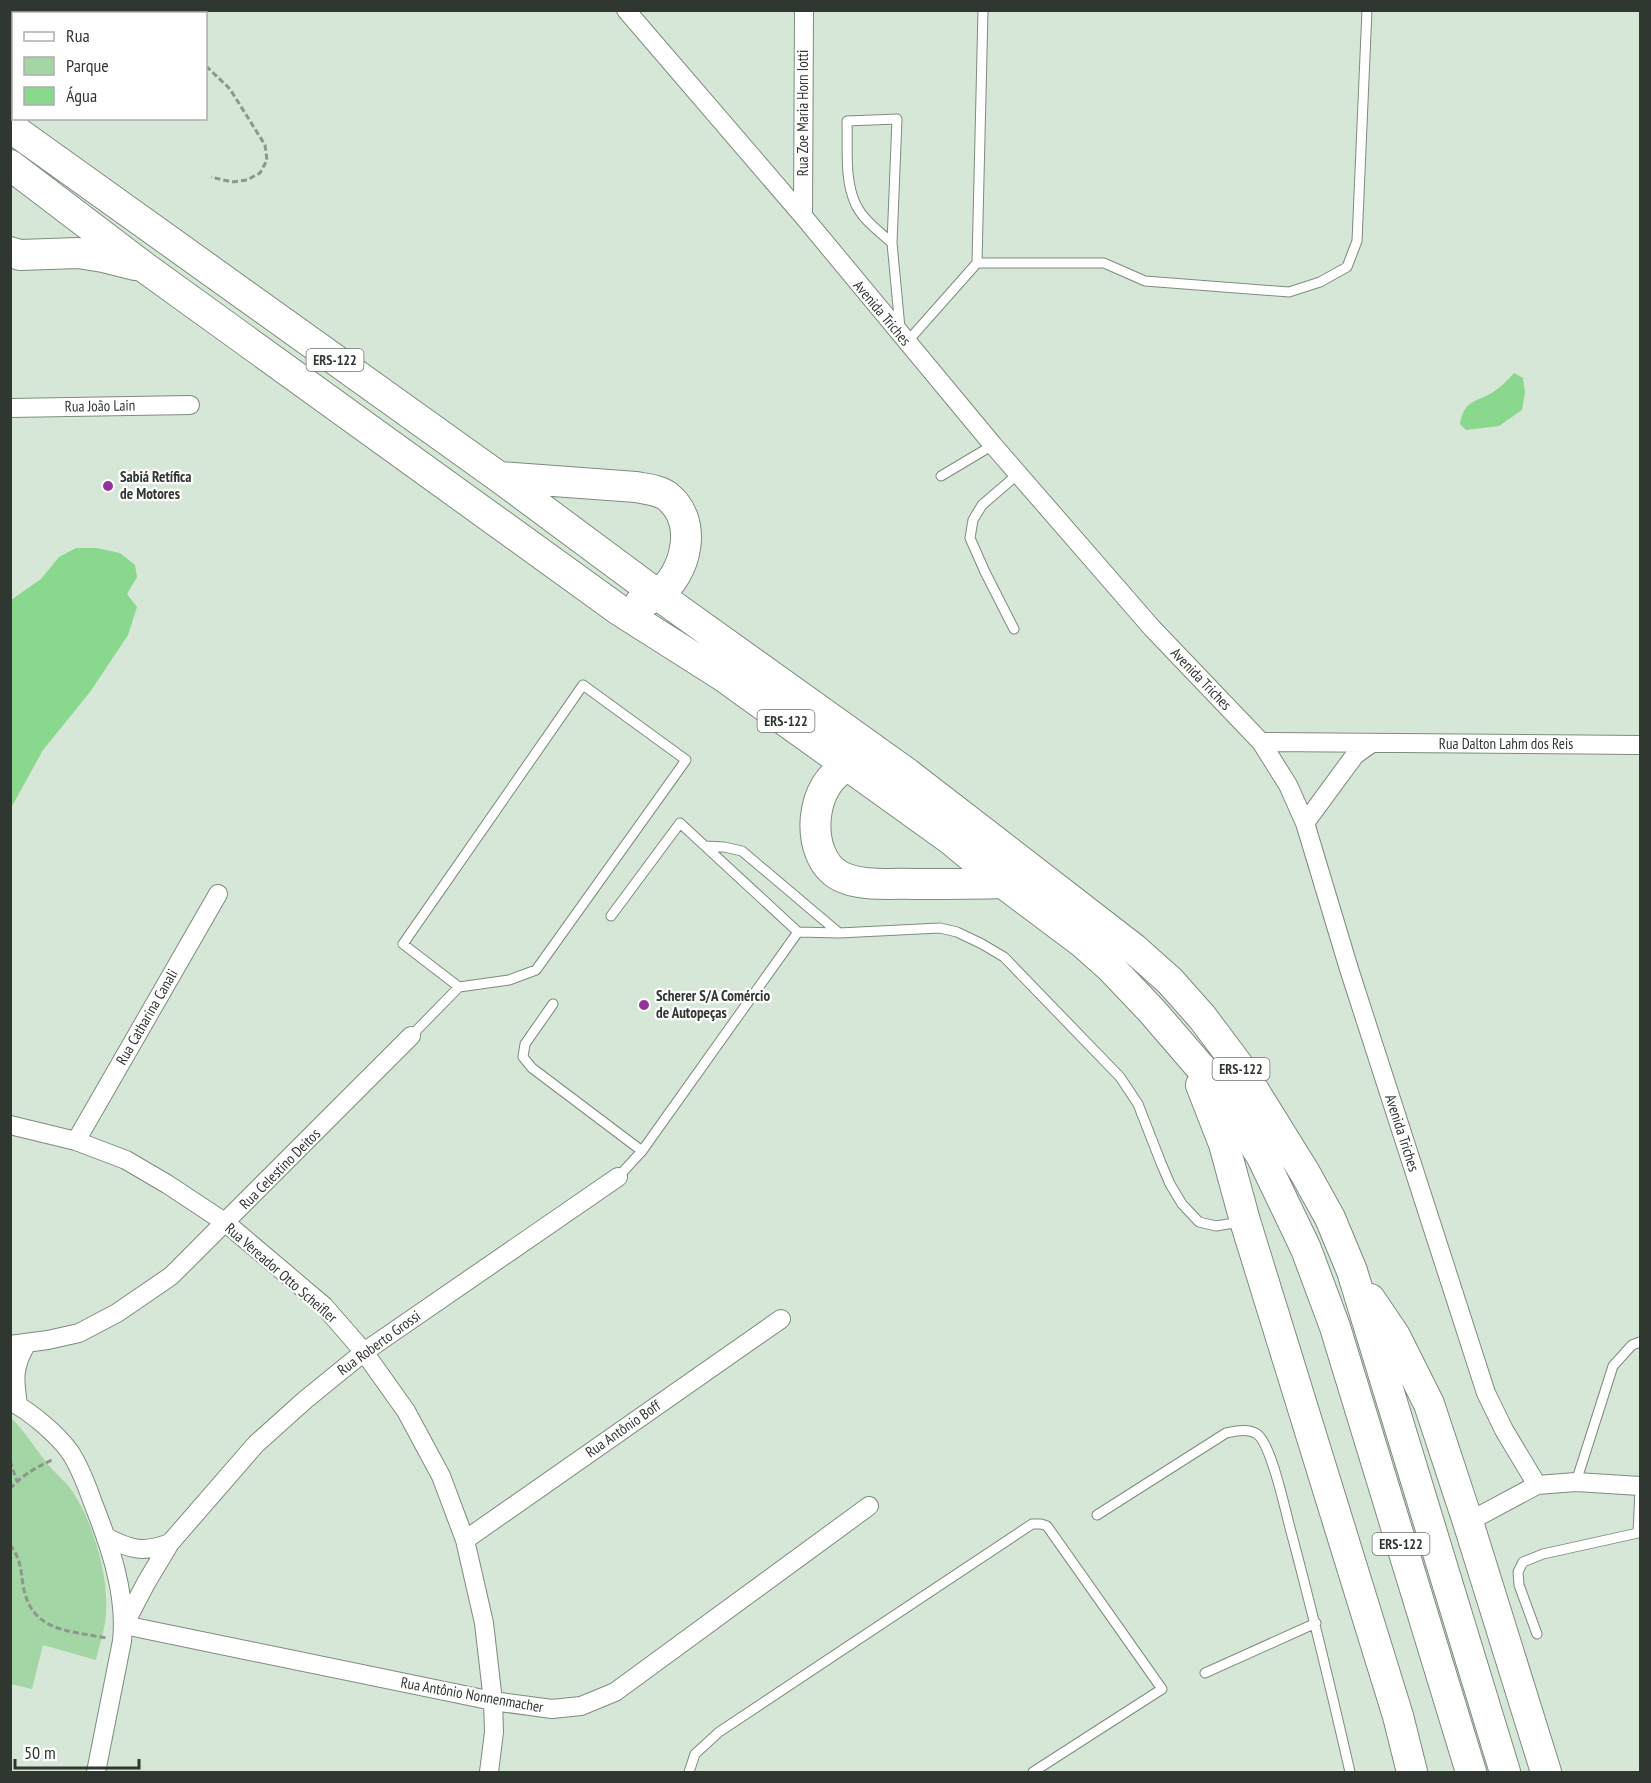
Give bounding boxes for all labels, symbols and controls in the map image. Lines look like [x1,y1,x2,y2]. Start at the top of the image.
legend [12,12,207,120]
text: Rua [66,24,90,47]
street label: Rua Zoe Maria Horn Iotti [793,50,812,176]
text: Parque [66,54,109,77]
text: Água [66,84,97,107]
street label: Avenida Triches [849,276,915,349]
road number: ERS-122 [306,349,364,371]
street label: Rua João Lain [65,395,135,416]
place label: Sabiá Retífica de Motores [120,467,192,503]
marker: Sabiá Retífica de Motores [101,479,115,493]
street label: Avenida Triches [1167,643,1236,714]
road number: ERS-122 [758,710,814,732]
street label: Rua Dalton Lahm dos Reis [1439,734,1573,753]
street label: Rua Catharina Canali [111,965,182,1068]
place label: Scherer S/A Comércio de Autopeças [656,986,770,1022]
marker: Scherer S/A Comércio de Autopeças [637,998,651,1012]
road number: ERS-122 [1212,1058,1270,1080]
street label: Avenida Triches [1381,1092,1424,1174]
street label: Rua Celestino Deitos [235,1124,324,1213]
street label: Rua Vereador Otto Scheifler [221,1219,342,1327]
street label: Rua Roberto Grossi [333,1306,424,1379]
street label: Rua Antônio Boff [582,1395,665,1461]
road number: ERS-122 [1372,1533,1430,1555]
street label: Rua Antônio Nonnenmacher [399,1673,546,1717]
scale bar [15,1732,140,1770]
text: 50 m [24,1741,56,1764]

